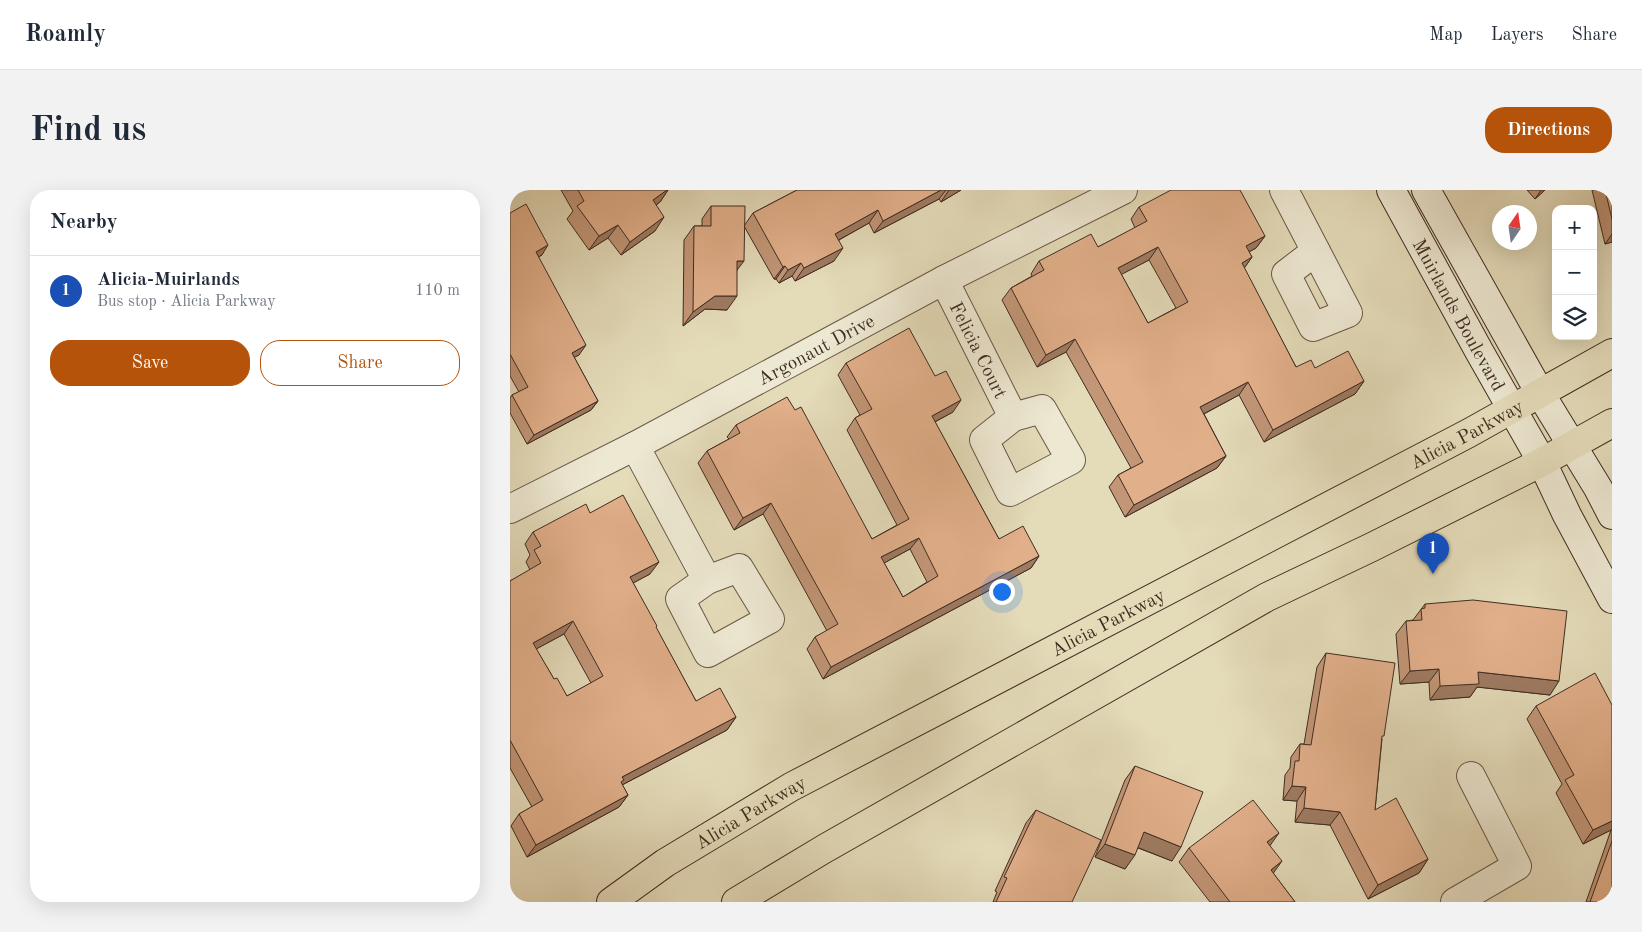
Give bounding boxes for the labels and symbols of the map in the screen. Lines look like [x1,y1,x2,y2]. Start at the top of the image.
north arrow [1492,205,1537,250]
street label: Muirlands Boulevard [1408,236,1507,395]
street label: Felicia Court [945,299,1009,402]
street label: Argonaut Drive [755,312,878,390]
street label: Alicia Parkway [1408,398,1527,474]
pin: 1 [1417,533,1449,574]
your location [989,579,1015,605]
street label: Alicia Parkway [1049,586,1169,661]
street label: Alicia Parkway [693,774,810,854]

